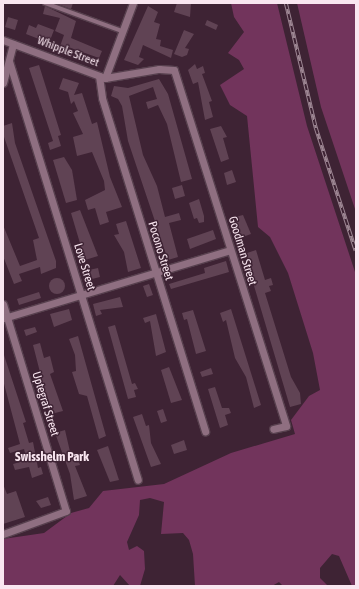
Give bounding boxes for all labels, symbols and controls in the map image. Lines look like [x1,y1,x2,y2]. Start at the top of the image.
street label: Whipple Street [35,34,101,70]
street label: Goodman Street [225,215,259,287]
street label: Pocono Street [144,220,176,282]
street label: Love Street [70,242,98,292]
street label: Uptegraf Street [28,370,62,438]
district label: Swisshelm Park [15,449,89,465]

